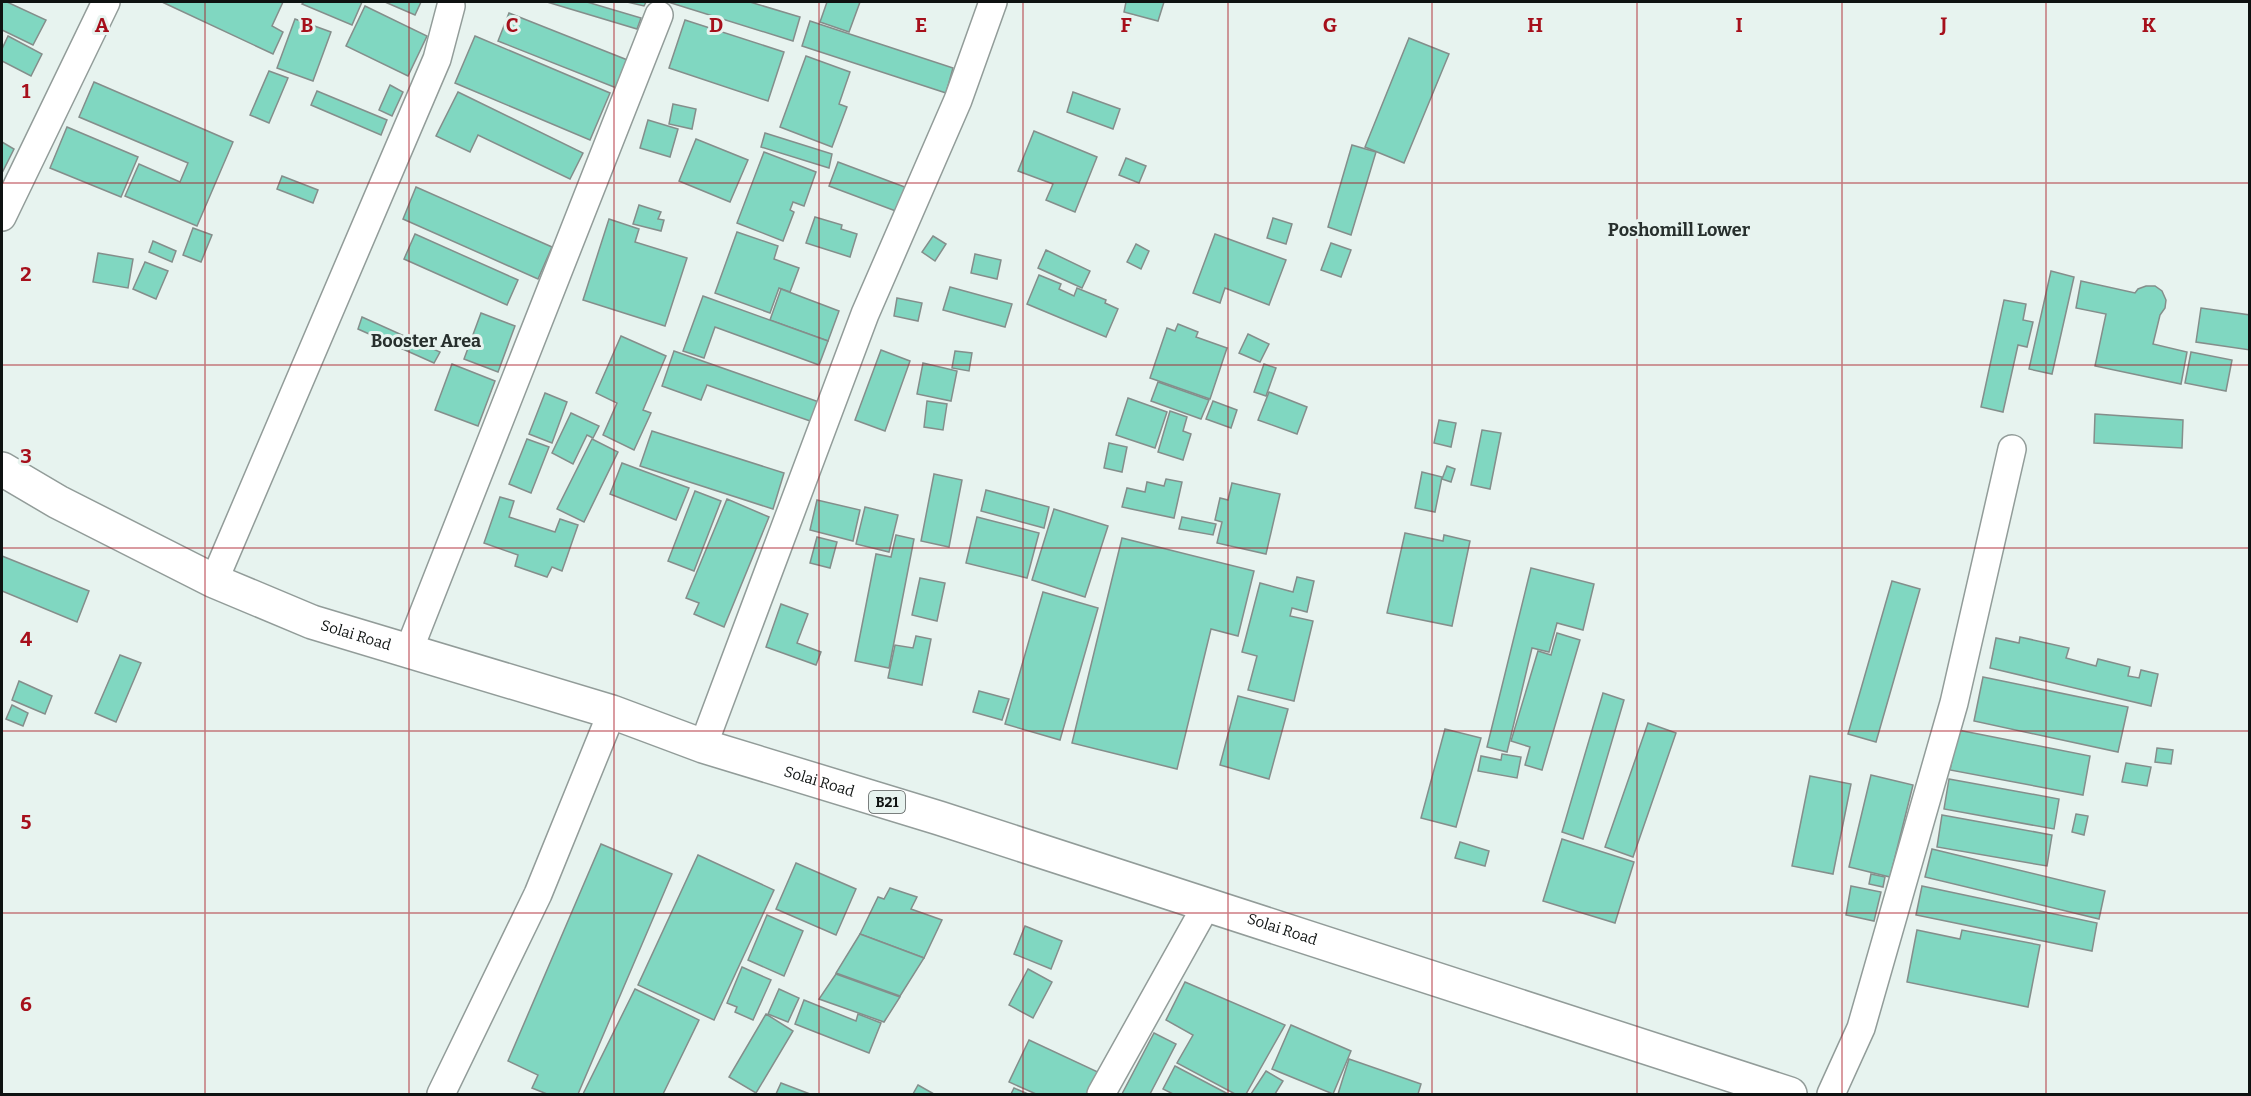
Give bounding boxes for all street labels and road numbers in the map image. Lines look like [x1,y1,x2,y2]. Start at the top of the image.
street label: Solai Road [319,616,393,654]
street label: Solai Road [782,762,857,801]
road number: B21 [869,791,905,813]
street label: Solai Road [1245,910,1320,949]

